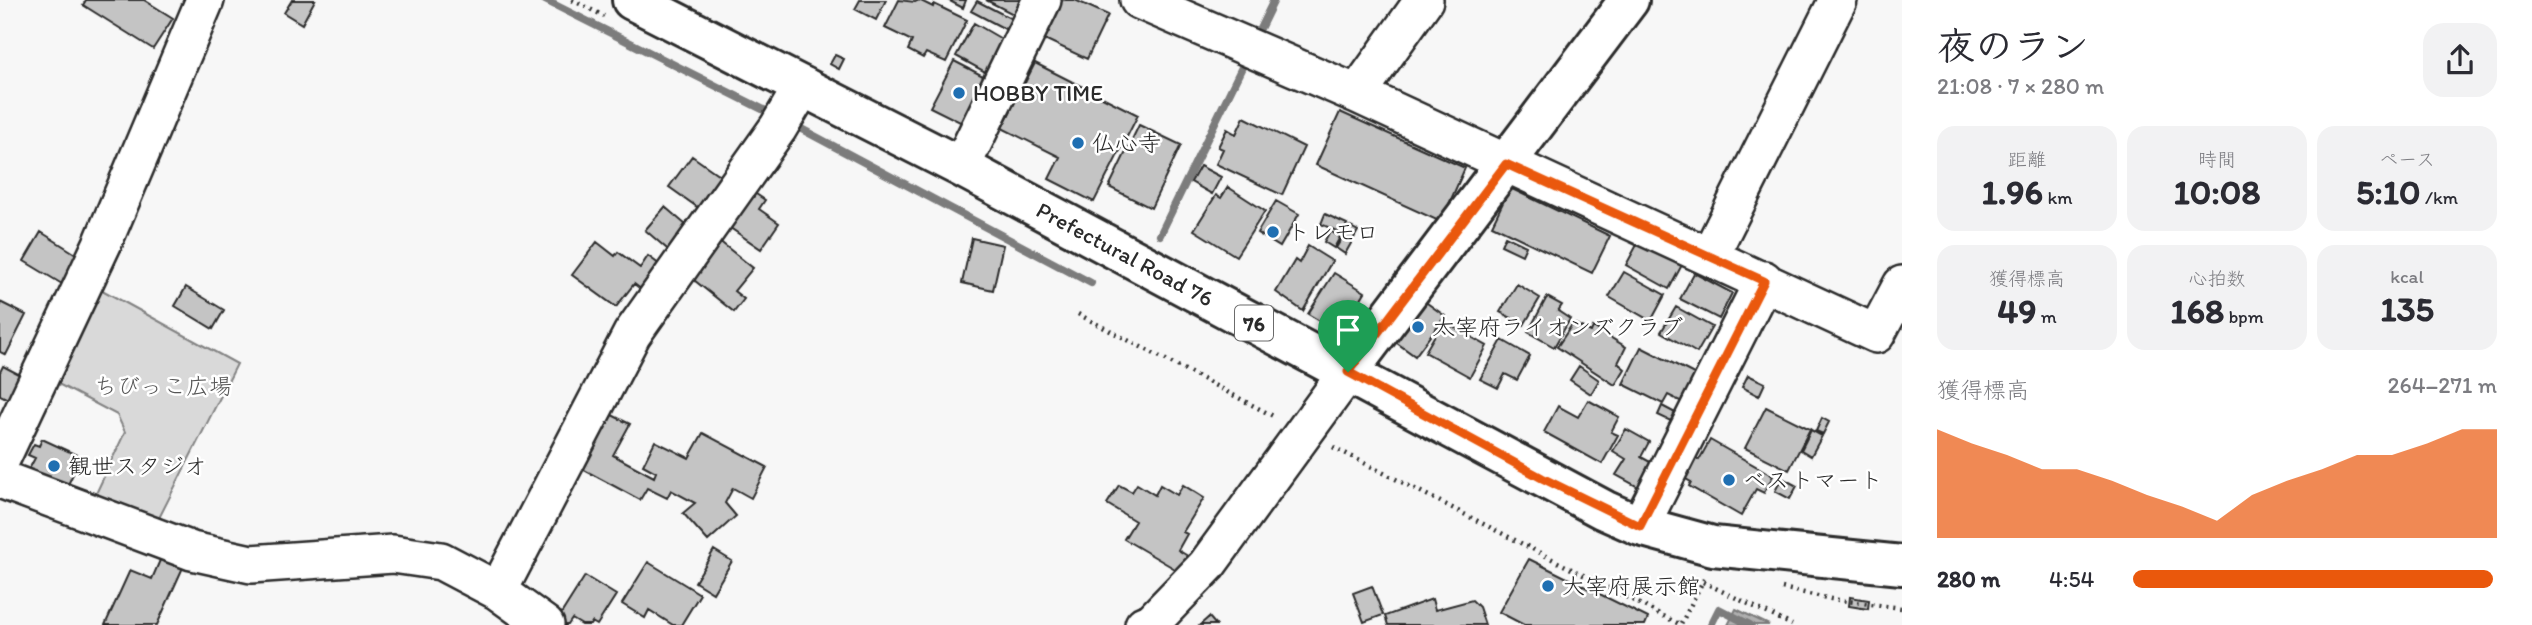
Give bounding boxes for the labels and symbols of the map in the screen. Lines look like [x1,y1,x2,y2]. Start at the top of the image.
place label: HOBBY TIME [973,79,1103,107]
marker: HOBBY TIME [951,85,967,101]
place label: 仏心寺 [1092,129,1161,157]
marker: 仏心寺 [1070,135,1086,151]
street label: Prefectural Road 76 [1032,196,1218,312]
place label: トレモロ [1287,218,1379,246]
marker: トレモロ [1265,224,1281,240]
pin [1318,300,1378,372]
road number: 76 [1235,306,1273,340]
place label: 太宰府ライオンズクラブ [1432,313,1683,341]
marker: 太宰府ライオンズクラブ [1410,319,1426,335]
park label: ちびっこ広場 [94,372,232,400]
place label: 観世スタジオ [68,452,206,480]
marker: 観世スタジオ [46,458,62,474]
place label: ベストマート [1743,466,1883,494]
marker: ベストマート [1721,472,1737,488]
place label: 大宰府展示館 [1562,572,1700,600]
marker: 大宰府展示館 [1540,578,1556,594]

